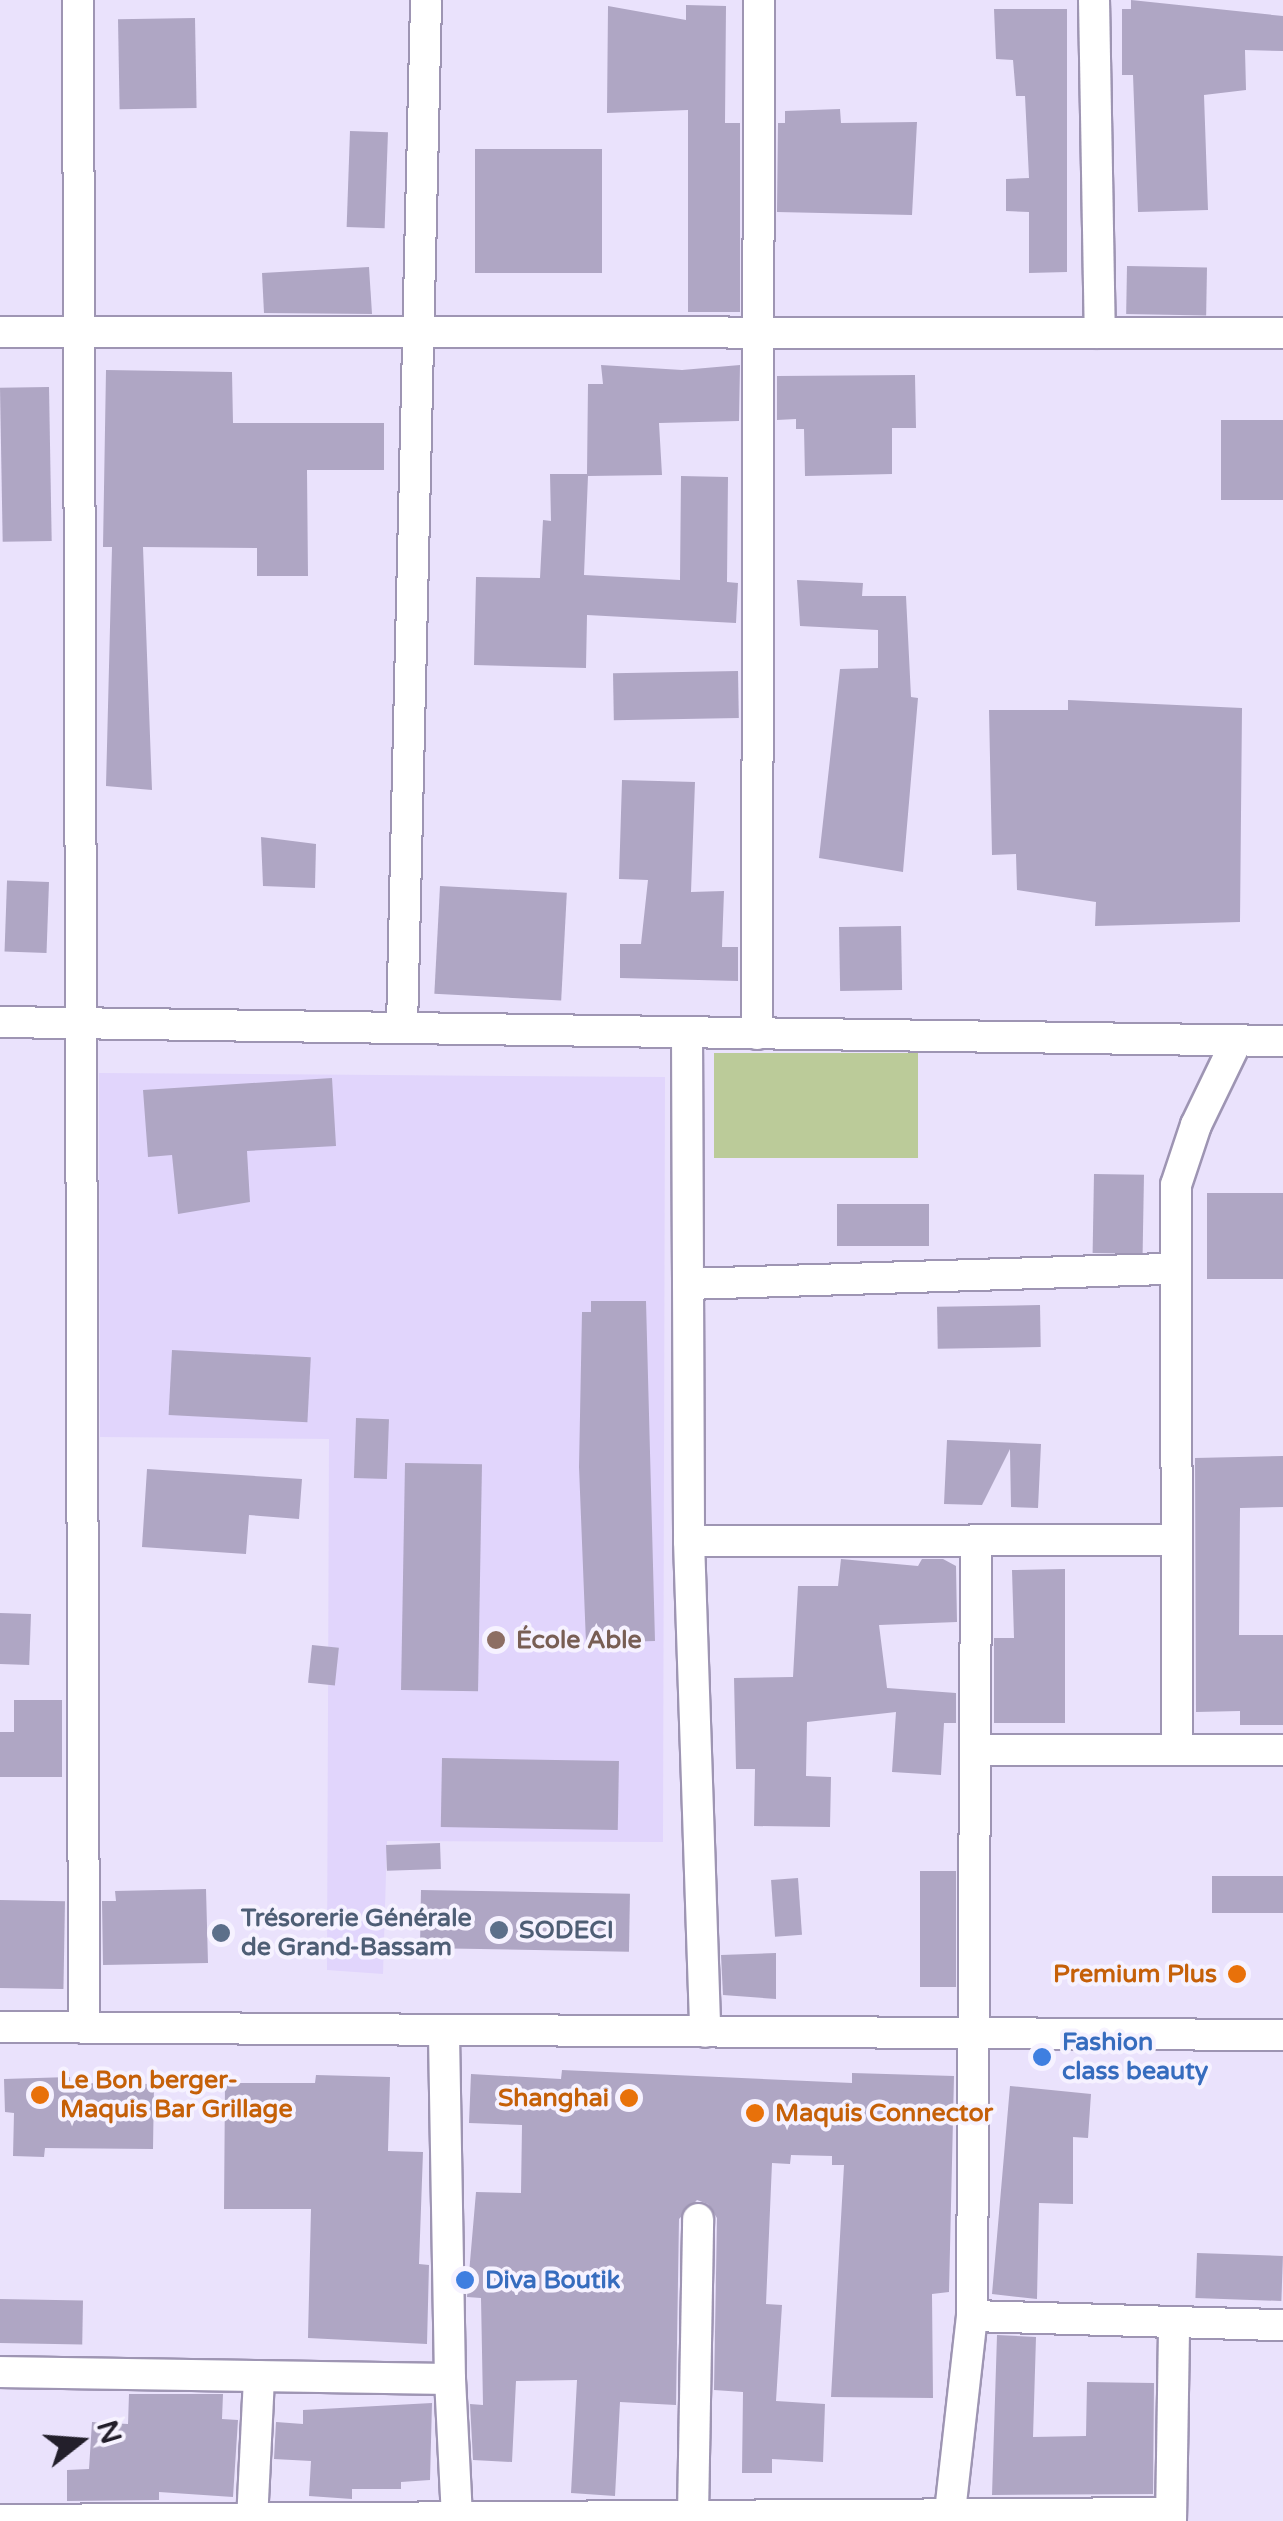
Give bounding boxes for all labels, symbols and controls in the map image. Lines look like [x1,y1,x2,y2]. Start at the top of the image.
place label: École Able [516,1625,642,1655]
marker: École Able [485,1629,507,1651]
place label: Trésorerie Générale de Grand-Bassam [241,1904,472,1963]
place label: SODECI [519,1915,614,1945]
marker: SODECI [488,1919,510,1941]
marker: Trésorerie Générale de Grand-Bassam [210,1922,232,1944]
place label: Premium Plus [1053,1959,1217,1989]
marker: Premium Plus [1226,1963,1248,1985]
place label: Fashion class beauty [1062,2028,1208,2087]
marker: Fashion class beauty [1031,2046,1053,2068]
place label: Le Bon berger- Maquis Bar Grillage [60,2066,293,2125]
place label: Shanghai [498,2083,609,2113]
marker: Le Bon berger- Maquis Bar Grillage [29,2084,51,2106]
marker: Shanghai [618,2087,640,2109]
place label: Maquis Connector [775,2098,993,2128]
marker: Maquis Connector [744,2102,766,2124]
place label: Diva Boutik [485,2265,620,2295]
marker: Diva Boutik [454,2269,476,2291]
north arrow [30,2391,130,2491]
text: N [89,2417,128,2448]

